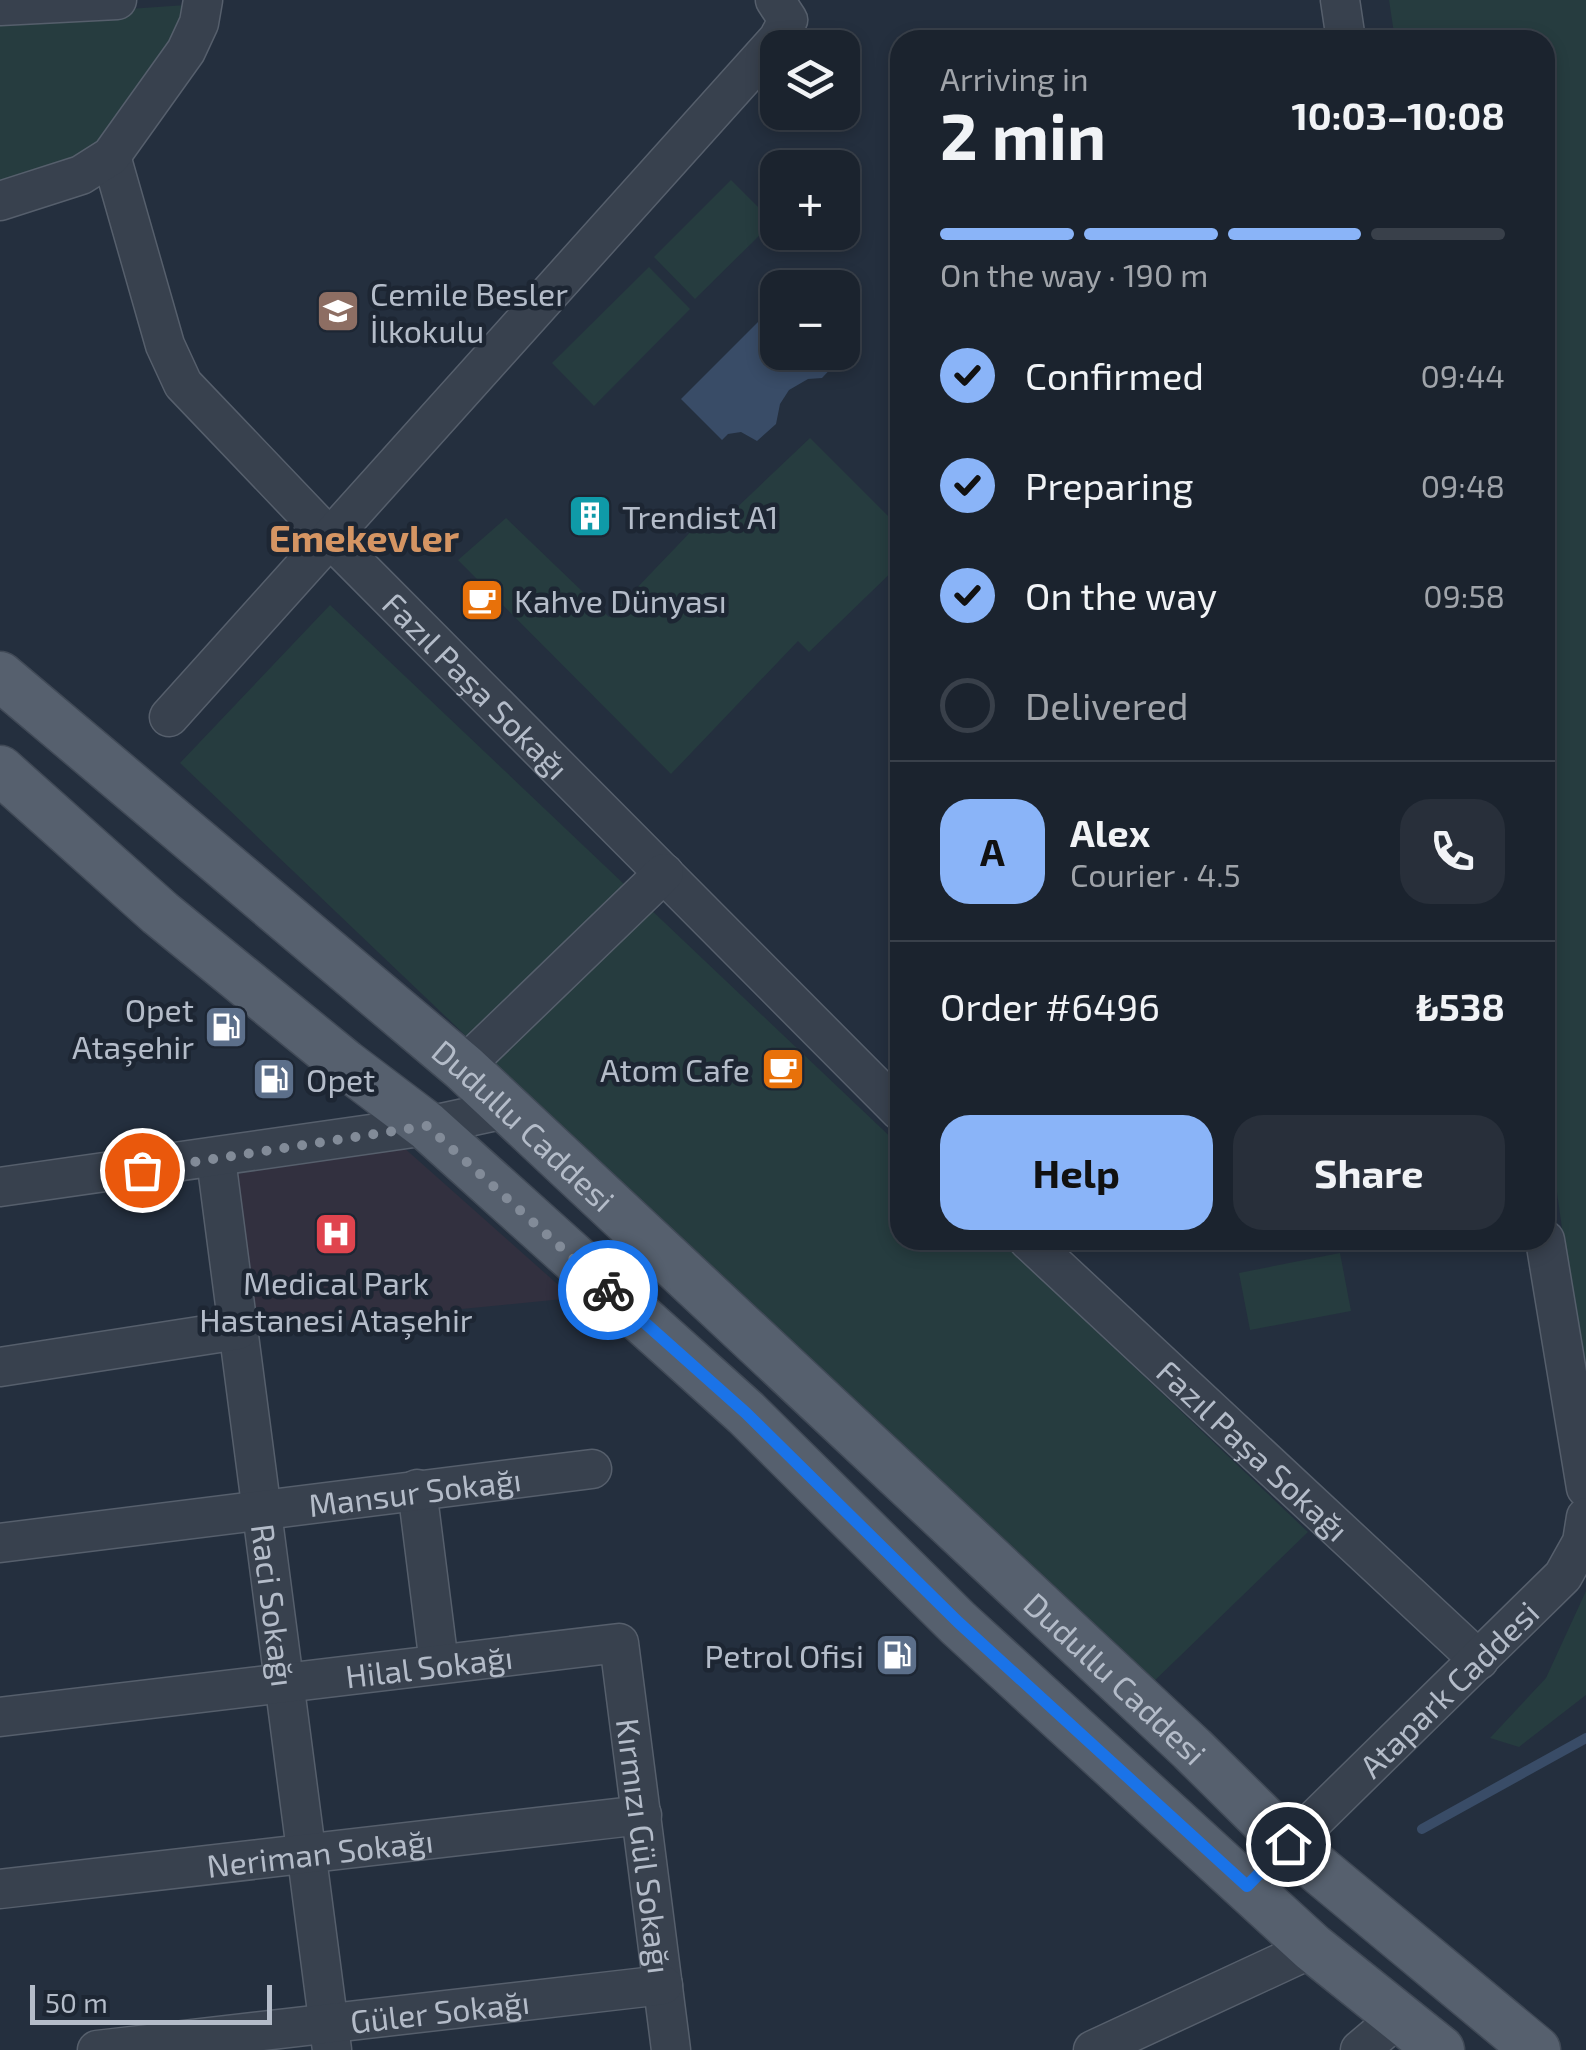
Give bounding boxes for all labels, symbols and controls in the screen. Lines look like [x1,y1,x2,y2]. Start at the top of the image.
map controls [760,30,860,370]
button: layers [760,30,860,130]
text: Arriving in [940,59,1089,97]
text: 10:03–10:08 [1291,92,1505,138]
text: 2 min [940,95,1106,173]
button: + [760,150,860,250]
text: On the way · 190 m [940,255,1208,293]
button: − [760,270,860,370]
place label: Cemile Besler İlkokulu [370,274,568,349]
school or university icon: Cemile Besler İlkokulu [315,288,361,334]
icon: check [940,348,995,403]
text: Confirmed [1025,352,1204,398]
text: 09:44 [1420,356,1505,394]
icon: check [940,458,995,513]
text: Preparing [1025,462,1193,508]
text: 09:48 [1421,466,1505,504]
building icon: Trendist A1 [567,493,613,539]
place label: Trendist A1 [622,497,779,535]
district label: Emekevler [269,514,459,560]
icon: check [940,568,995,623]
text: On the way [1025,572,1217,618]
text: 09:58 [1423,576,1505,614]
cafe icon: Kahve Dünyası [459,577,505,623]
place label: Kahve Dünyası [514,581,727,619]
street label: Fazıl Paşa Sokağı [376,584,577,786]
text: Delivered [1025,682,1189,728]
button: phone [1400,799,1505,904]
text: Alex [1070,809,1150,855]
text: A [980,828,1005,874]
text: Courier · 4.5 [1070,855,1241,893]
text: Order #6496 [940,983,1160,1029]
text: ₺538 [1416,983,1505,1029]
place label: Opet Ataşehir [72,990,194,1067]
fuel station icon: Opet Ataşehir [203,1004,249,1050]
street label: Dudullu Caddesi [425,1031,623,1218]
cafe icon: Atom Cafe [760,1046,806,1092]
place label: Atom Cafe [600,1050,750,1088]
fuel station icon: Opet [251,1056,297,1102]
place label: Opet [306,1060,375,1098]
button: Help [940,1115,1213,1230]
button: Share [1233,1115,1505,1230]
pin [100,1128,185,1213]
icon: bag [115,1143,170,1198]
hospital icon: Medical Park Hastanesi Ataşehir [313,1211,359,1257]
courier [558,1240,658,1340]
place label: Medical Park Hastanesi Ataşehir [199,1263,473,1340]
icon: bike [581,1263,636,1318]
street label: Fazıl Paşa Sokağı [1150,1352,1357,1548]
street label: Mansur Sokağı [306,1459,523,1523]
street label: Raci Sokağı [245,1521,304,1689]
street label: Dudullu Caddesi [1017,1584,1215,1772]
street label: Atapark Caddesi [1351,1593,1546,1784]
fuel station icon: Petrol Ofisi [874,1632,920,1678]
place label: Petrol Ofisi [705,1636,864,1674]
street label: Hilal Sokağı [343,1637,515,1695]
street label: Kırmızı Gül Sokağı [610,1716,680,1976]
pin [1246,1802,1331,1887]
icon: home [1261,1817,1316,1872]
street label: Neriman Sokağı [205,1820,435,1884]
scale bar [30,1980,272,2024]
street label: Güler Sokağı [348,1981,531,2040]
text: 50 m [45,1985,108,2019]

